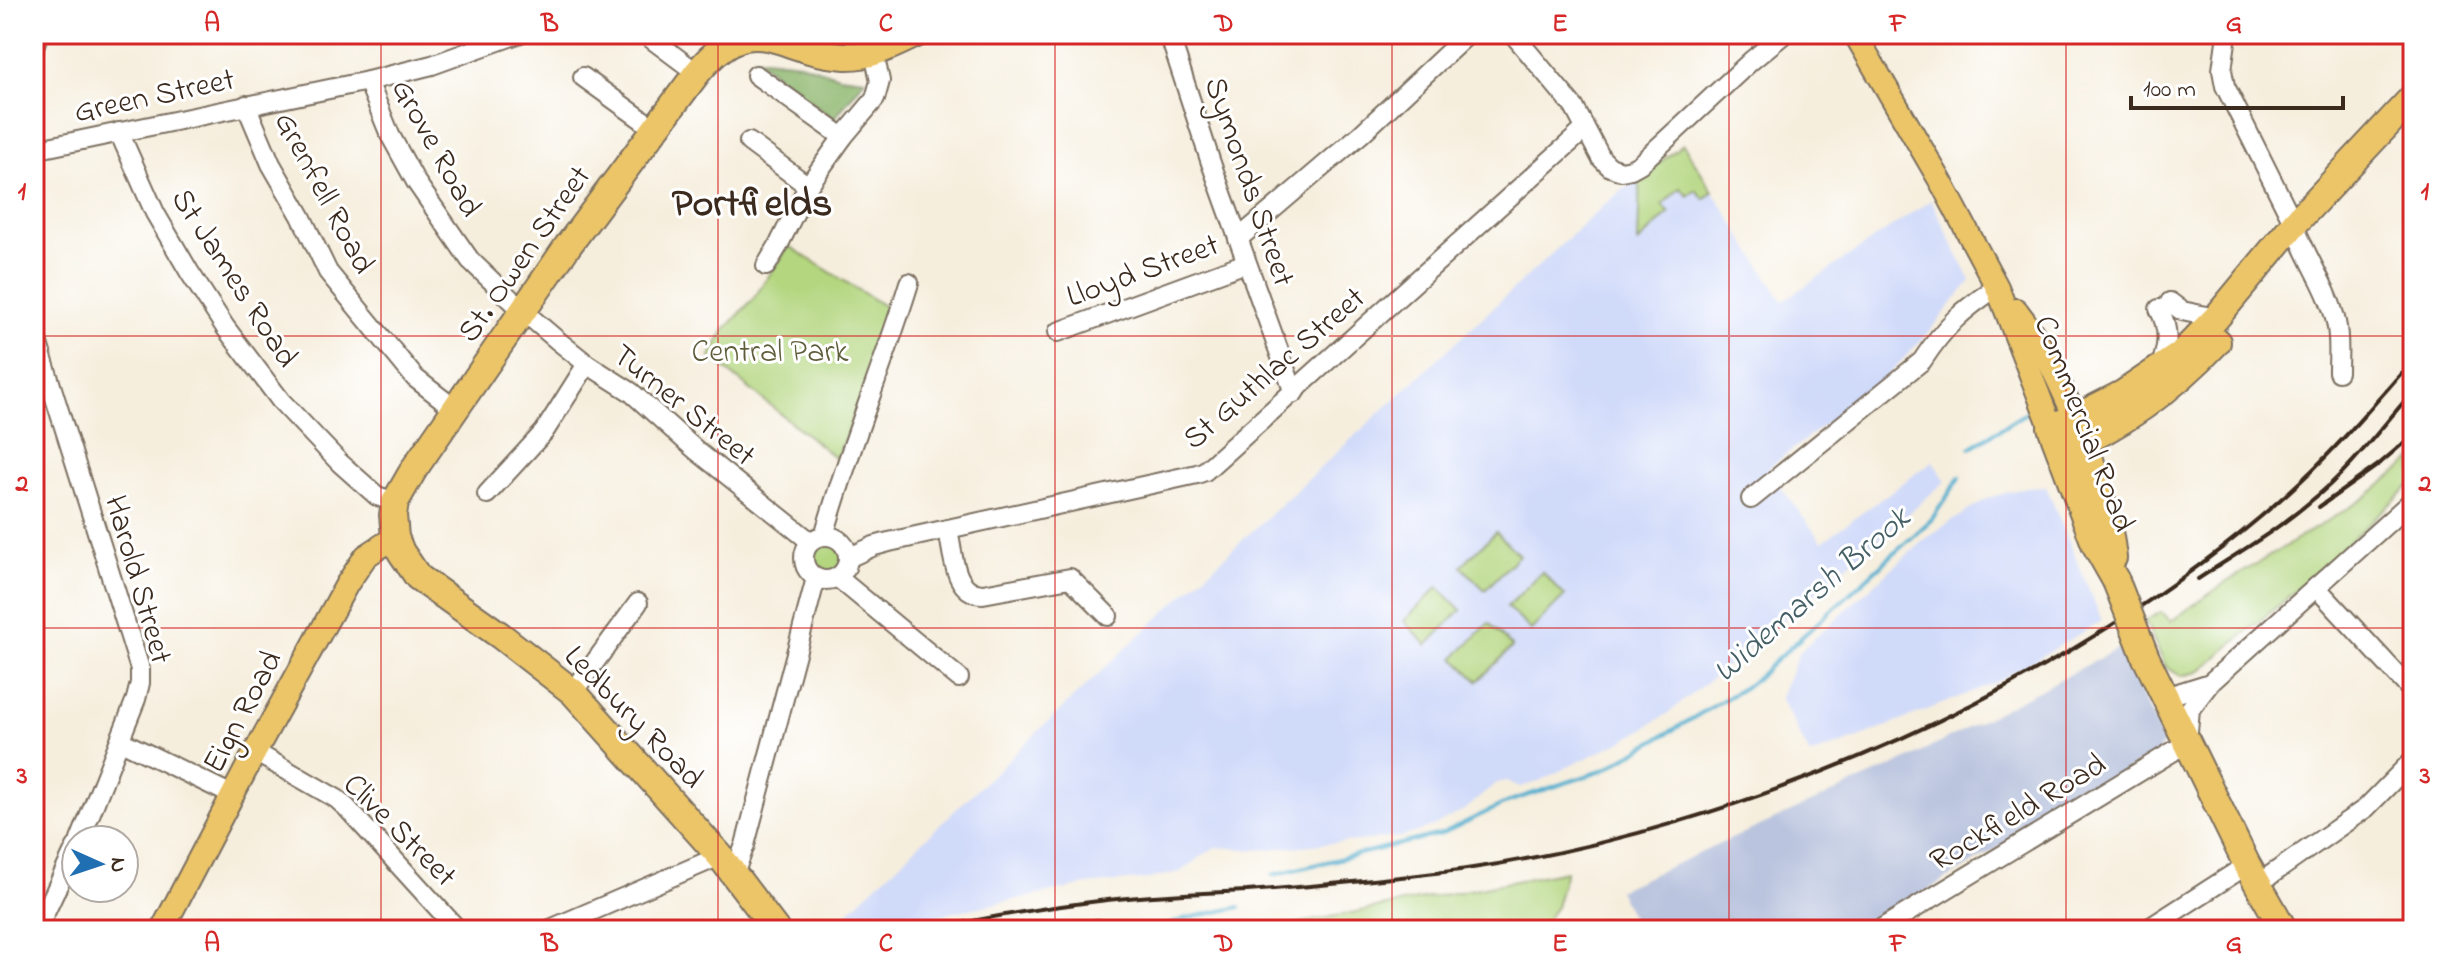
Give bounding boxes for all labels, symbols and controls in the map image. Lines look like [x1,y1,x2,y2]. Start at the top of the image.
text: A [204,6,220,44]
text: B [540,6,559,44]
text: C [879,6,893,44]
text: D [1213,6,1234,44]
text: E [1552,6,1568,44]
text: F [1888,6,1907,44]
text: G [2226,6,2242,44]
street label: Green Street [70,57,240,137]
scale bar [2131,60,2343,110]
street label: Grove Road [378,71,492,227]
street label: Symonds Street [1190,71,1306,293]
text: 100 m [2143,73,2196,108]
street label: Grenfell Road [260,104,385,283]
street label: St. Owen Street [447,157,605,353]
text: 1 [18,174,27,212]
text: 1 [2421,174,2430,212]
district label: Portfields [672,176,832,235]
street label: St James Road [157,180,309,378]
street label: Lloyd Street [1060,223,1226,322]
street label: St Guthlac Street [1173,277,1377,463]
street label: Commercial Road [2020,309,2146,539]
park label: Central Park [692,330,849,377]
street label: Turner Street [601,334,765,480]
text: 2 [15,466,29,504]
text: 2 [2418,466,2432,504]
street label: Harold Street [90,490,183,670]
water label: Widemarsh Brook [1702,494,1924,696]
street label: Ledbury Road [551,636,714,801]
street label: Eign Road [192,643,296,782]
street label: Rockfield Road [1922,743,2116,885]
text: 3 [16,758,28,796]
text: 3 [2419,758,2431,796]
street label: Clive Street [331,764,467,900]
north arrow [60,824,140,904]
text: N [101,857,133,873]
text: A [204,926,220,964]
text: B [540,926,559,964]
text: C [879,926,893,964]
text: D [1213,926,1234,964]
text: E [1552,926,1568,964]
text: F [1888,926,1907,964]
text: G [2226,926,2242,964]

